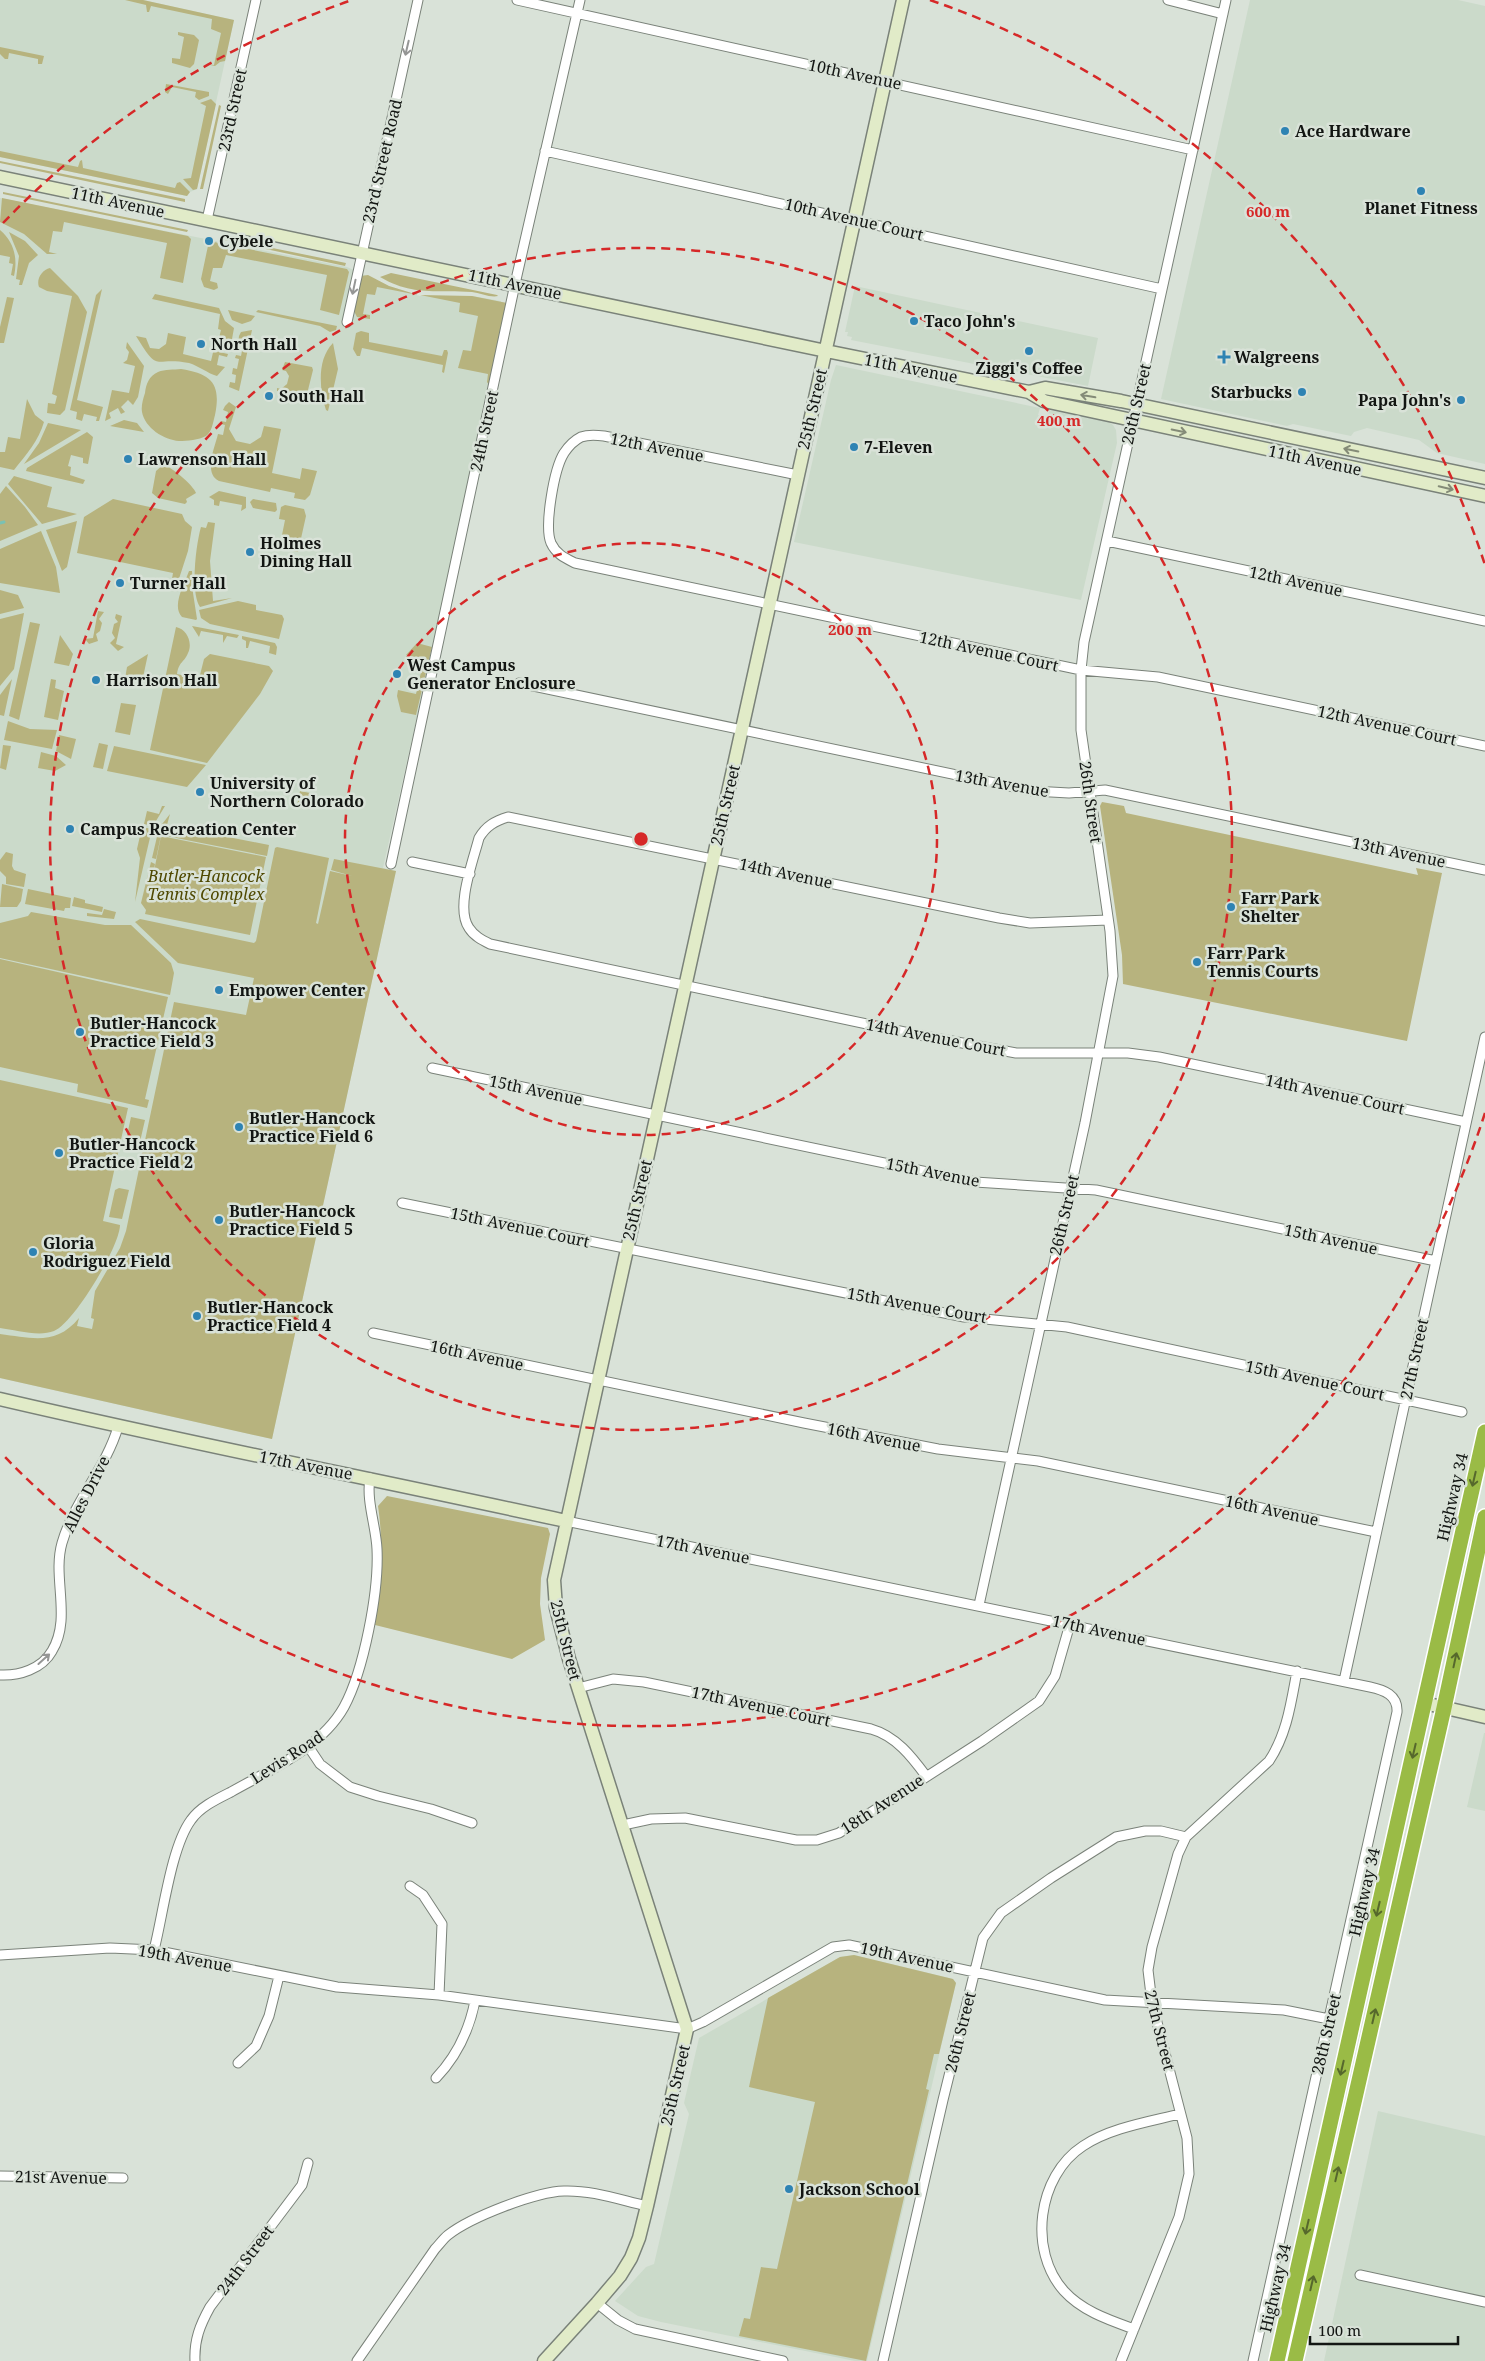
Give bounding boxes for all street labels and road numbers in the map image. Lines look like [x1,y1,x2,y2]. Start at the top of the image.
street label: 10th Avenue [806,53,904,95]
street label: 23rd Street [213,66,252,153]
street label: 23rd Street Road [357,97,407,225]
street label: 11th Avenue [69,181,167,223]
street label: 10th Avenue Court [783,192,926,246]
street label: 11th Avenue [466,263,564,305]
street label: 11th Avenue [862,348,960,388]
street label: 26th Street [1116,361,1156,447]
street label: 25th Street [792,366,832,452]
street label: 24th Street [465,388,503,474]
street label: 12th Avenue [608,427,706,467]
street label: 11th Avenue [1266,439,1364,481]
street label: 12th Avenue [1247,560,1345,602]
street label: 12th Avenue Court [917,626,1061,677]
street label: 12th Avenue Court [1315,700,1459,751]
street label: 26th Street [1074,760,1108,845]
street label: 25th Street [705,762,745,848]
street label: 13th Avenue [953,764,1051,802]
street label: 13th Avenue [1350,831,1448,873]
street label: 14th Avenue [737,852,835,894]
street label: 14th Avenue Court [864,1013,1008,1061]
street label: 15th Avenue [487,1069,585,1111]
street label: 14th Avenue Court [1263,1069,1407,1120]
street label: 15th Avenue [884,1152,982,1192]
street label: 25th Street [617,1157,657,1243]
street label: 26th Street [1044,1172,1084,1258]
street label: 15th Avenue Court [448,1202,592,1253]
street label: 15th Avenue [1282,1218,1380,1260]
street label: 15th Avenue Court [845,1282,989,1328]
street label: 27th Street [1395,1316,1433,1402]
street label: 16th Avenue [428,1334,526,1376]
street label: 15th Avenue Court [1243,1355,1387,1406]
street label: 16th Avenue [825,1417,923,1457]
street label: 17th Avenue [257,1445,355,1485]
street label: Highway 34 [1431,1451,1473,1543]
street label: Alles Drive [57,1452,115,1536]
street label: 16th Avenue [1223,1489,1321,1531]
street label: 17th Avenue [654,1529,752,1569]
street label: 25th Street [545,1597,587,1683]
street label: 17th Avenue [1050,1609,1148,1651]
street label: 17th Avenue Court [689,1681,833,1732]
street label: Levis Road [246,1725,328,1789]
street label: 18th Avenue [836,1769,928,1839]
street label: Highway 34 [1343,1846,1385,1938]
street label: 19th Avenue [858,1936,956,1978]
street label: 19th Avenue [136,1939,234,1977]
street label: 27th Street [1139,1987,1181,2073]
street label: 26th Street [939,1989,981,2075]
street label: 28th Street [1306,1991,1346,2077]
street label: 25th Street [655,2042,695,2128]
street label: 21st Avenue [15,2165,107,2189]
street label: 24th Street [211,2220,279,2300]
street label: Highway 34 [1254,2242,1296,2334]

